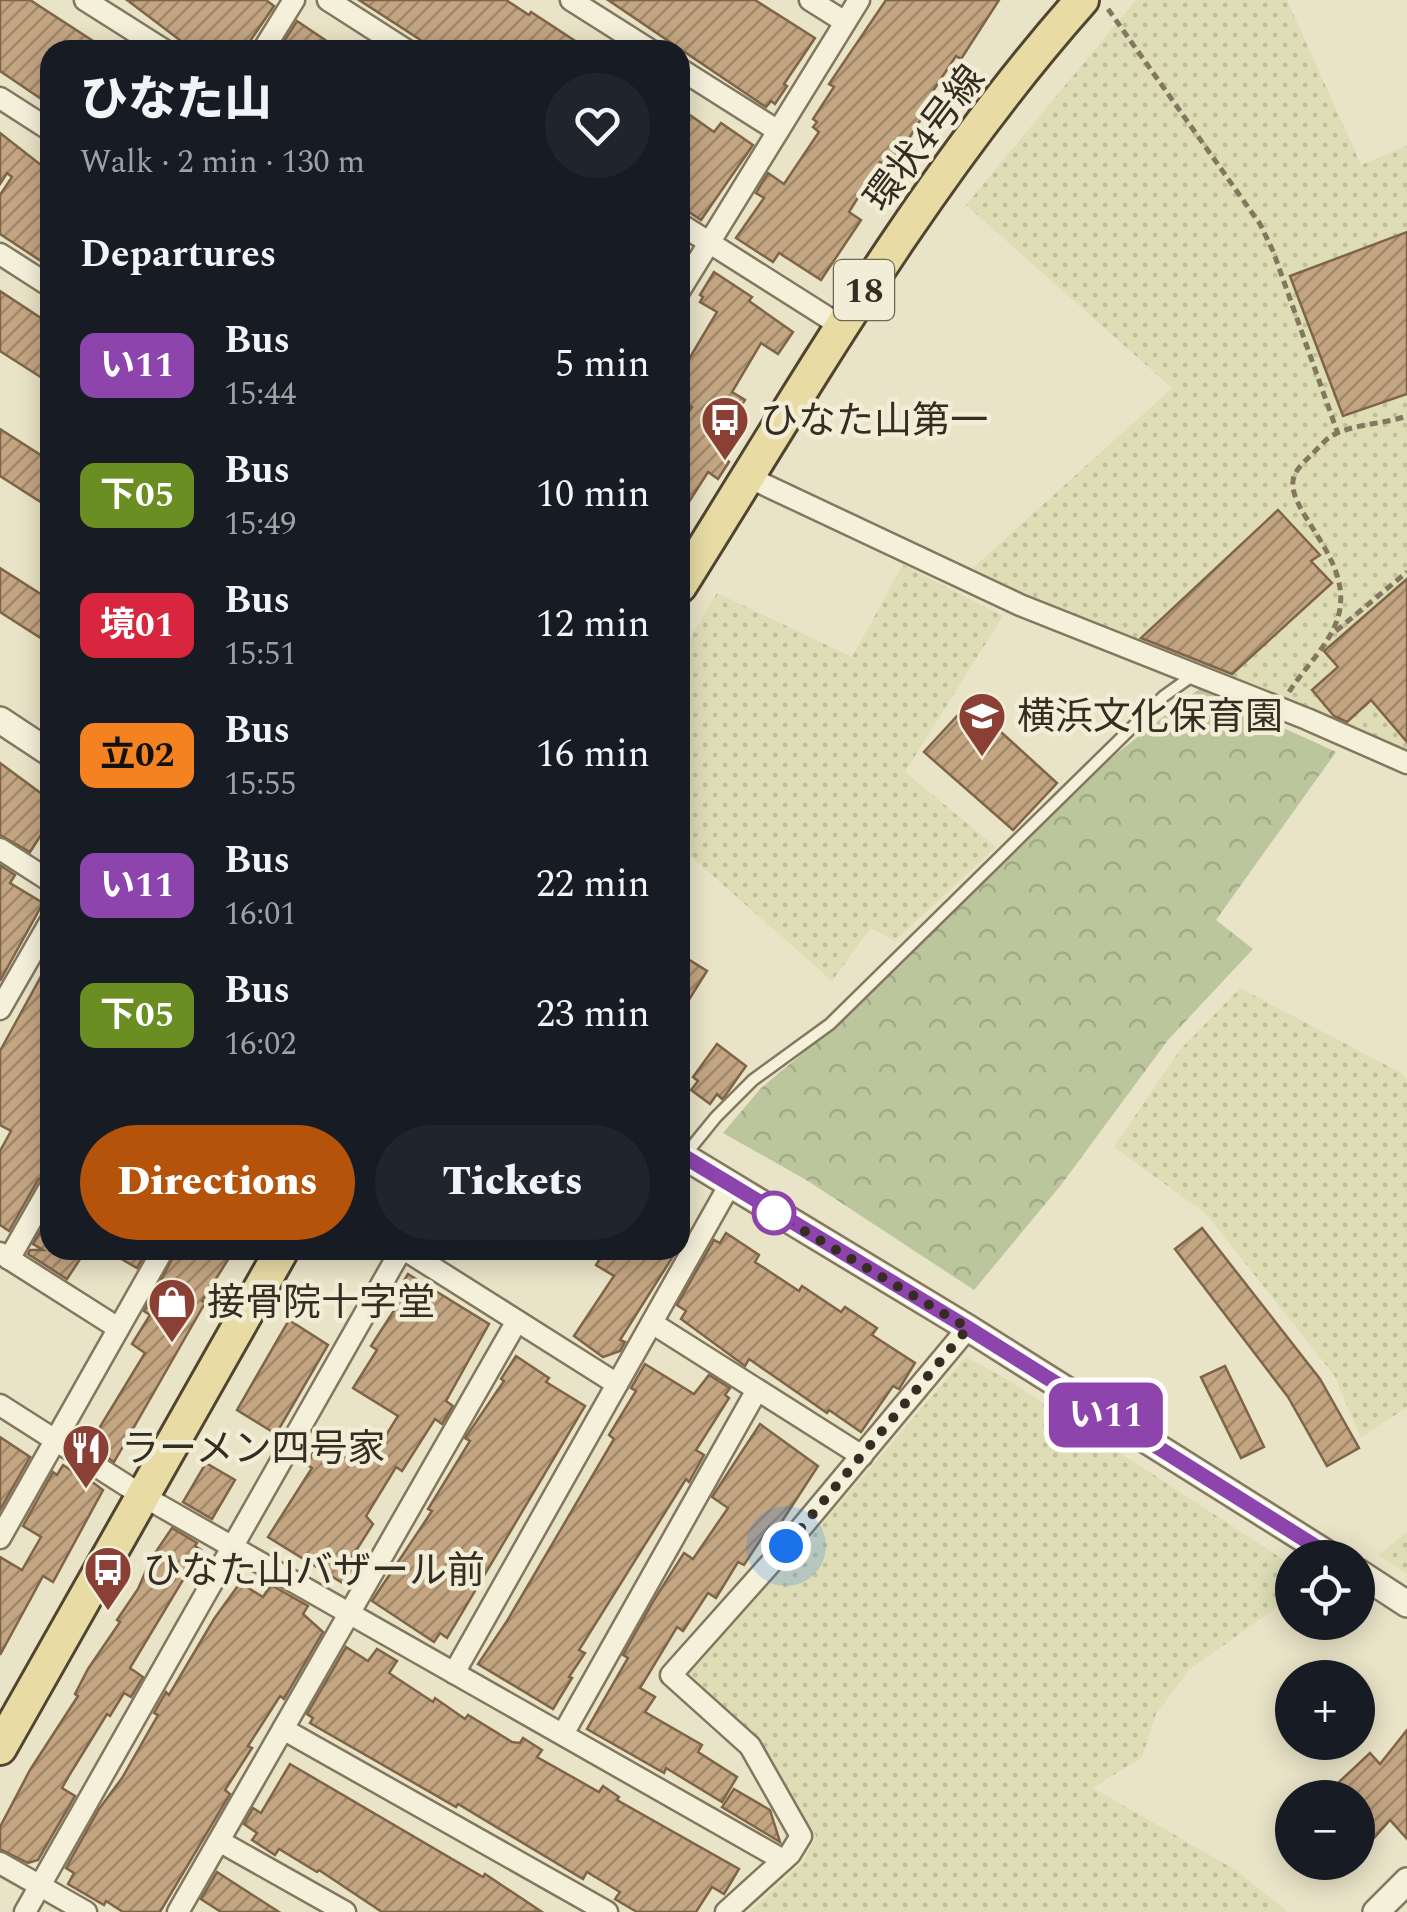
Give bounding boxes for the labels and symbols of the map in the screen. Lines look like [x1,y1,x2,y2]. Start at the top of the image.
street label: 環状4号線 [851,53,1000,225]
road number: 18 [834,260,894,320]
place label: ひなた山第一 [760,393,988,451]
bus stop icon: ひなた山第一 [699,394,751,462]
place label: 横浜文化保育園 [1017,689,1283,747]
school or university icon: 横浜文化保育園 [956,690,1008,758]
unlabelled marker [753,1192,795,1234]
place label: 接骨院十字堂 [207,1275,435,1333]
shop icon: 接骨院十字堂 [146,1276,198,1344]
line badge: い11 [1048,1382,1164,1448]
place label: ラーメン四号家 [121,1421,385,1479]
restaurant icon: ラーメン四号家 [60,1422,112,1490]
your location [761,1521,811,1571]
place label: ひなた山バザール前 [143,1543,485,1601]
bus stop icon: ひなた山バザール前 [82,1544,134,1612]

